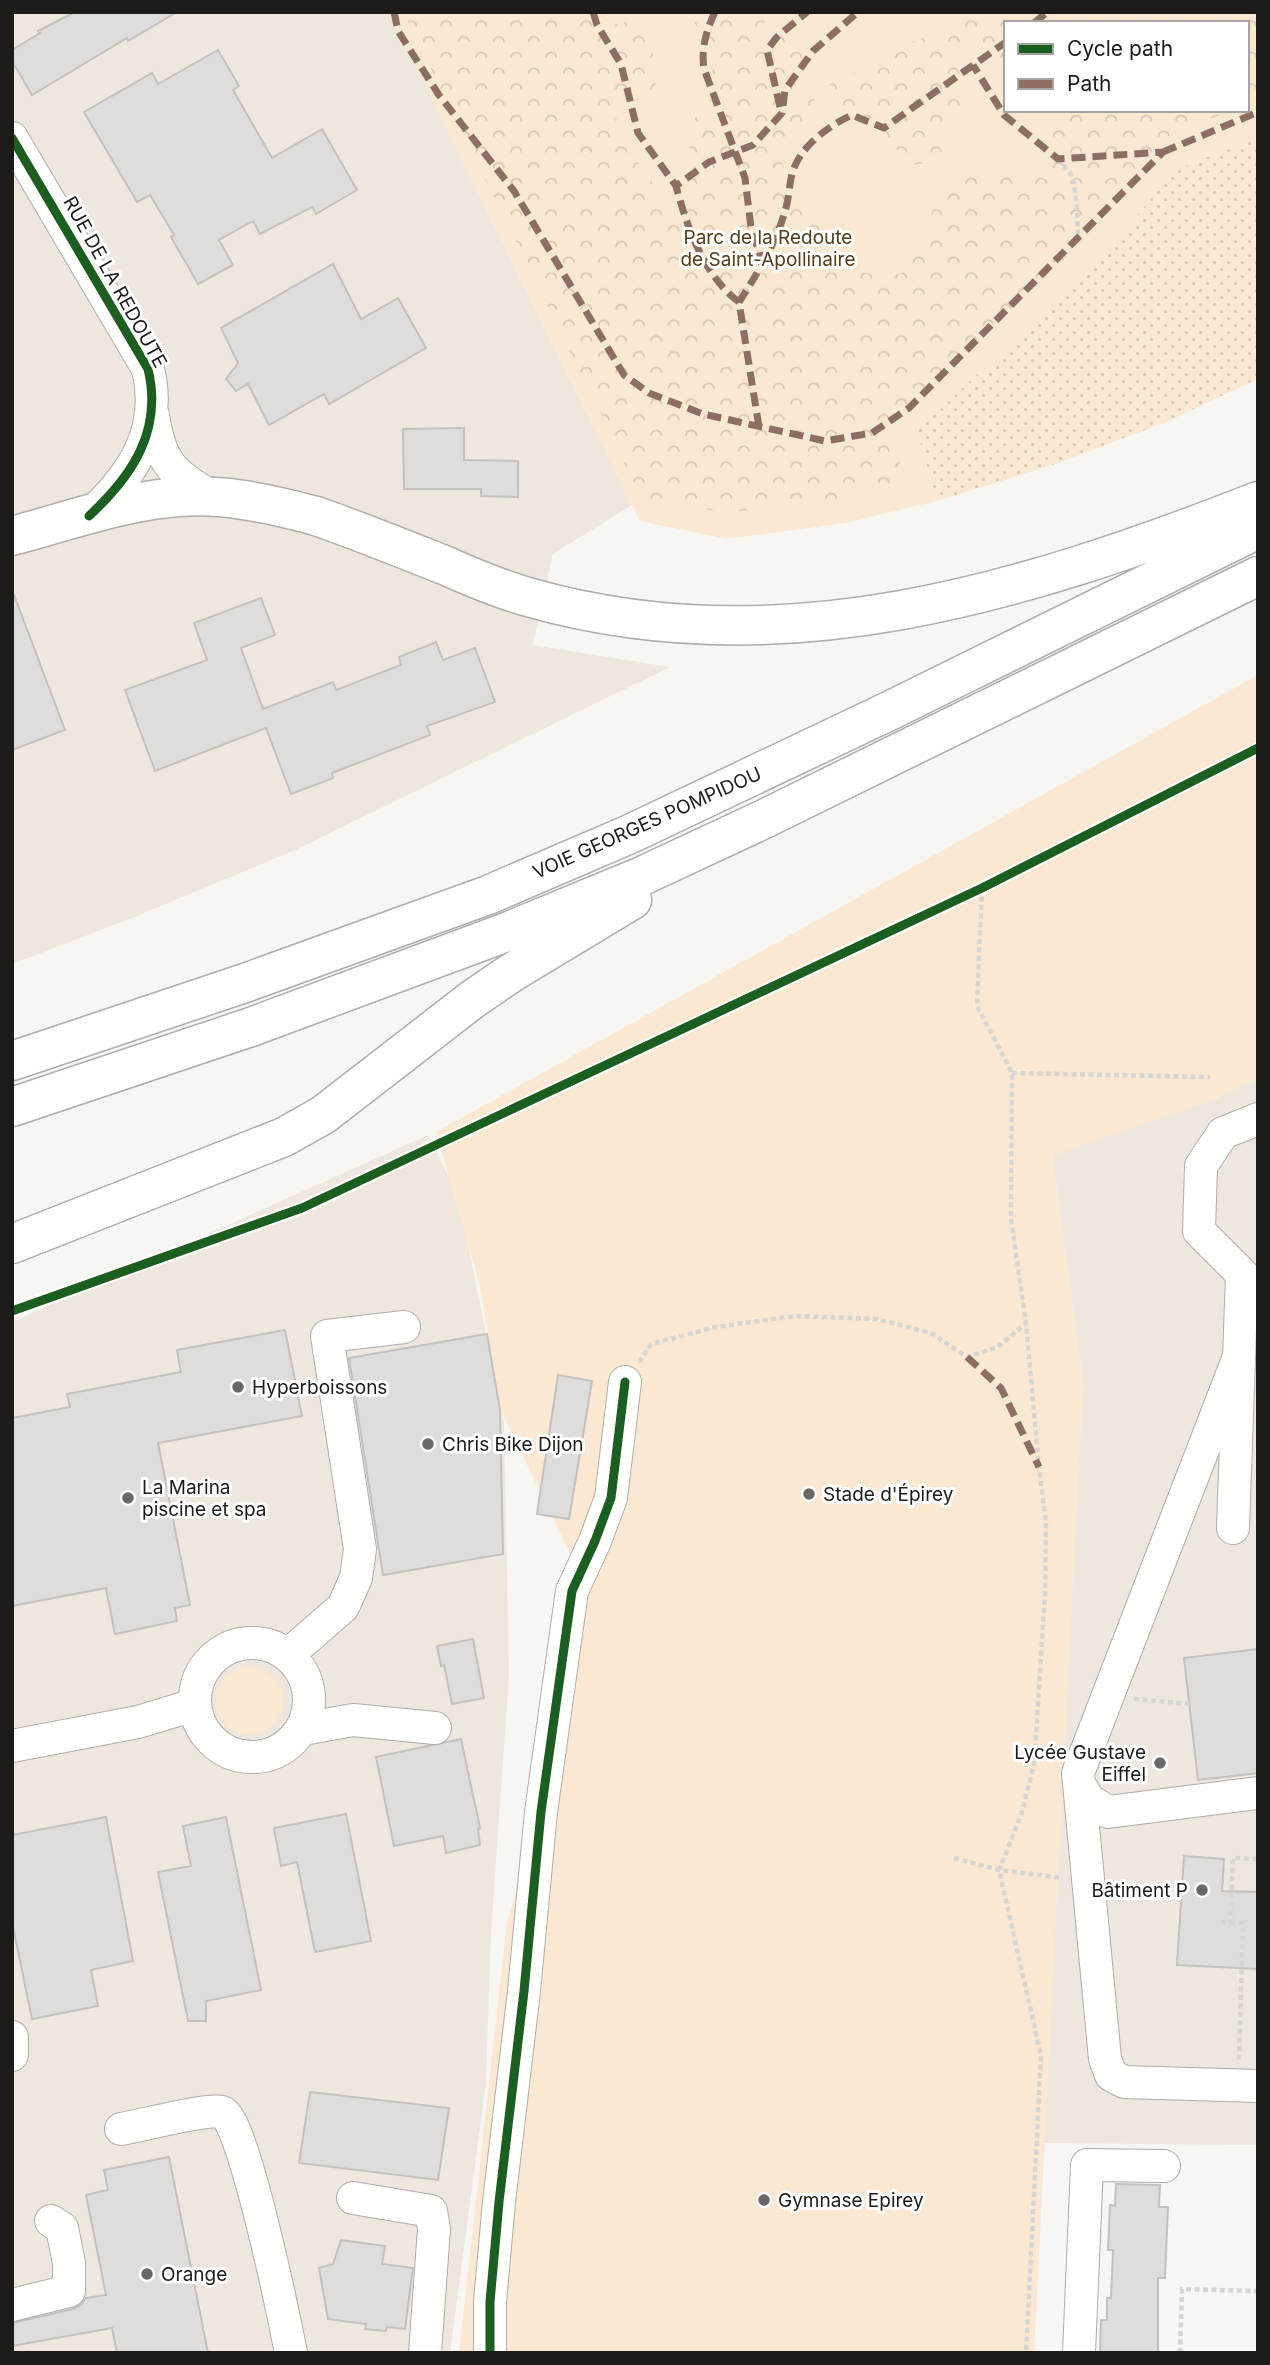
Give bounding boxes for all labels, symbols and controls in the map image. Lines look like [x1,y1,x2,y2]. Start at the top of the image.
legend [1004,21,1249,112]
text: Cycle path [1067,36,1173,61]
text: Path [1067,71,1112,96]
street label: RUE DE LA REDOUTE [58,192,172,372]
park label: Parc de la Redoute de Saint-Apollinaire [680,226,856,271]
street label: VOIE GEORGES POMPIDOU [529,762,765,884]
place label: Hyperboissons [252,1376,387,1399]
marker: Hyperboissons [230,1379,246,1395]
place label: Chris Bike Dijon [442,1433,584,1456]
marker: Chris Bike Dijon [420,1436,436,1452]
place label: La Marina piscine et spa [142,1476,267,1521]
place label: Stade d'Épirey [823,1482,954,1506]
marker: Stade d'Épirey [801,1486,817,1502]
marker: La Marina piscine et spa [120,1490,136,1506]
place label: Lycée Gustave Eiffel [1014,1741,1146,1786]
marker: Lycée Gustave Eiffel [1152,1755,1168,1771]
place label: Bâtiment P [1091,1879,1188,1902]
marker: Bâtiment P [1194,1882,1210,1898]
place label: Gymnase Epirey [778,2189,924,2212]
marker: Gymnase Epirey [756,2192,772,2208]
place label: Orange [161,2263,227,2286]
marker: Orange [139,2266,155,2282]

